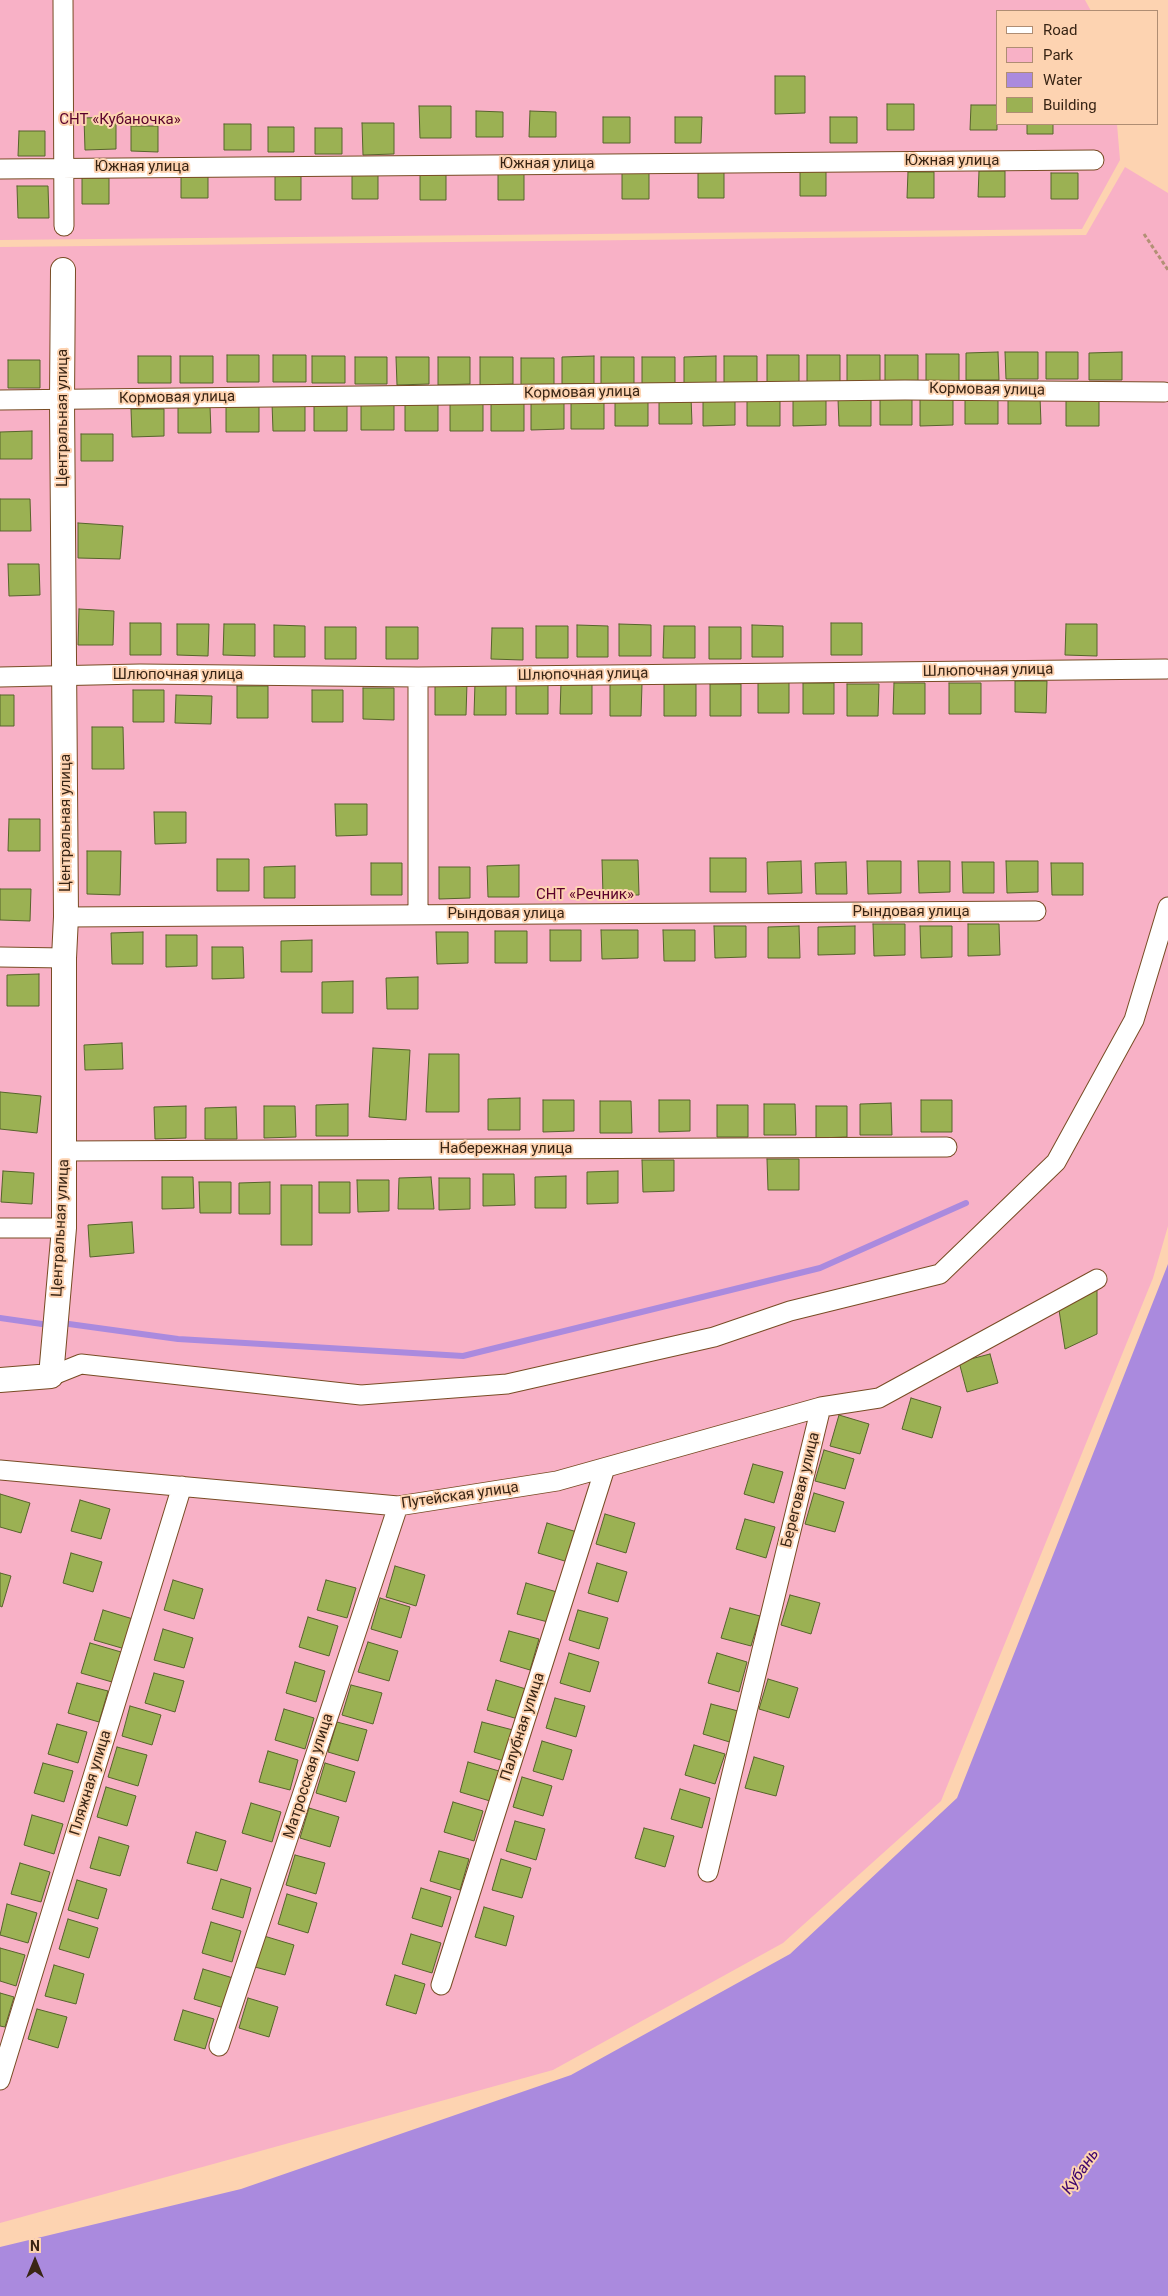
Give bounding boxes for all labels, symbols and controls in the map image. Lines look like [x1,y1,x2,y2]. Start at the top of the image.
legend [996,10,1158,125]
text: Road [1043,21,1077,39]
text: Park [1043,46,1073,64]
text: Water [1043,71,1082,89]
text: Building [1043,96,1097,114]
park label: СНТ «Кубаночка» [59,111,181,129]
street label: Южная улица [905,152,999,170]
street label: Южная улица [500,155,594,173]
street label: Южная улица [95,158,189,176]
street label: Центральная улица [54,349,72,487]
street label: Кормовая улица [929,380,1045,400]
street label: Кормовая улица [524,383,640,403]
street label: Кормовая улица [119,388,235,408]
street label: Шлюпочная улица [923,661,1053,681]
street label: Шлюпочная улица [518,665,648,685]
street label: Шлюпочная улица [113,666,243,684]
street label: Центральная улица [57,754,75,892]
park label: СНТ «Речник» [536,886,634,904]
street label: Рындовая улица [852,903,970,921]
street label: Рындовая улица [447,905,565,923]
street label: Набережная улица [440,1140,572,1158]
street label: Центральная улица [48,1159,74,1297]
street label: Береговая улица [778,1430,824,1550]
street label: Путейская улица [400,1479,520,1513]
street label: Палубная улица [497,1671,549,1783]
street label: Матросская улица [280,1711,338,1841]
street label: Пляжная улица [66,1728,116,1838]
water label: Кубань [1058,2145,1104,2199]
north arrow [10,2236,60,2286]
text: N [30,2238,40,2254]

